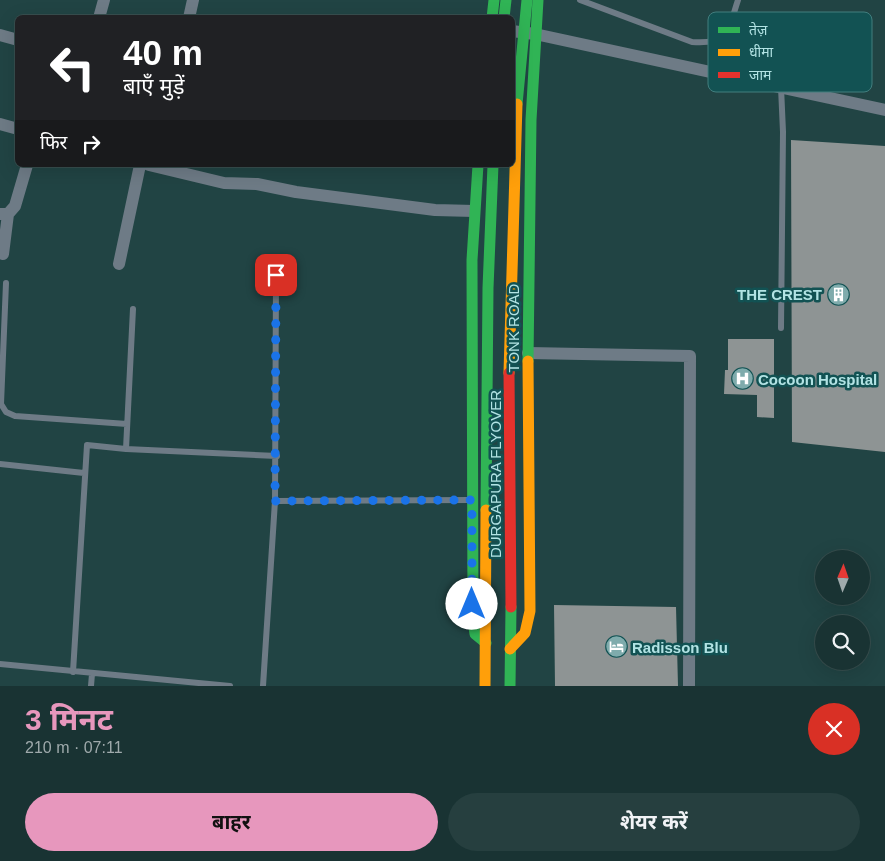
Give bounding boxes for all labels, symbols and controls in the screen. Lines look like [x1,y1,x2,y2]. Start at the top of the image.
legend [708,12,872,92]
text: तेज़ [749,21,768,38]
text: 40 m [123,33,203,72]
icon: left [40,35,105,100]
text: धीमा [749,44,774,60]
text: जाम [749,67,772,83]
text: बाएँ मुड़ें [123,74,184,99]
icon: right [77,130,105,158]
text: फिर [40,132,67,153]
pin [255,254,297,296]
icon: arrive [262,261,290,289]
building icon: THE CREST [826,282,850,306]
street label: TONK ROAD [505,283,522,372]
place label: THE CREST [737,286,822,303]
hospital icon: Cocoon Hospital [730,367,754,391]
place label: Cocoon Hospital [758,371,877,388]
street label: DURGAPURA FLYOVER [487,390,504,558]
north arrow [815,550,870,605]
map controls [815,550,870,670]
position arrow [445,577,497,629]
button: search [815,615,870,670]
hotel icon: Radisson Blu [604,635,628,659]
place label: Radisson Blu [632,639,728,656]
text: 3 मिनट [25,703,113,736]
button: close [808,703,860,755]
text: 210 m · 07:11 [25,739,123,756]
button: बाहर [25,793,438,851]
button: शेयर करें [448,793,860,851]

